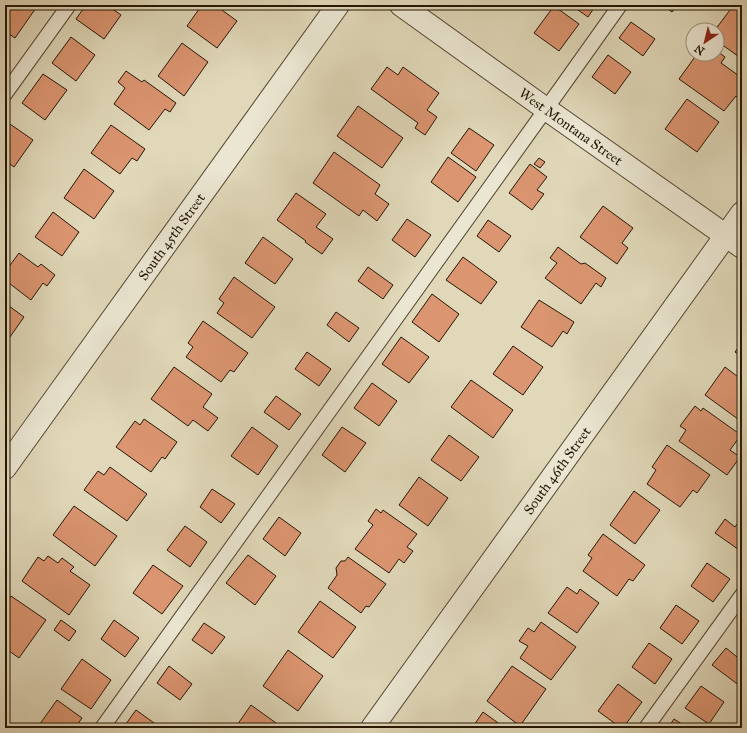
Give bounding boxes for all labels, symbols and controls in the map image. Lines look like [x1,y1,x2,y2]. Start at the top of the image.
north arrow [685,22,725,62]
text: N [691,41,707,58]
street label: West Montana Street [516,84,626,169]
street label: South 45th Street [135,190,209,284]
street label: South 46th Street [520,424,595,518]

